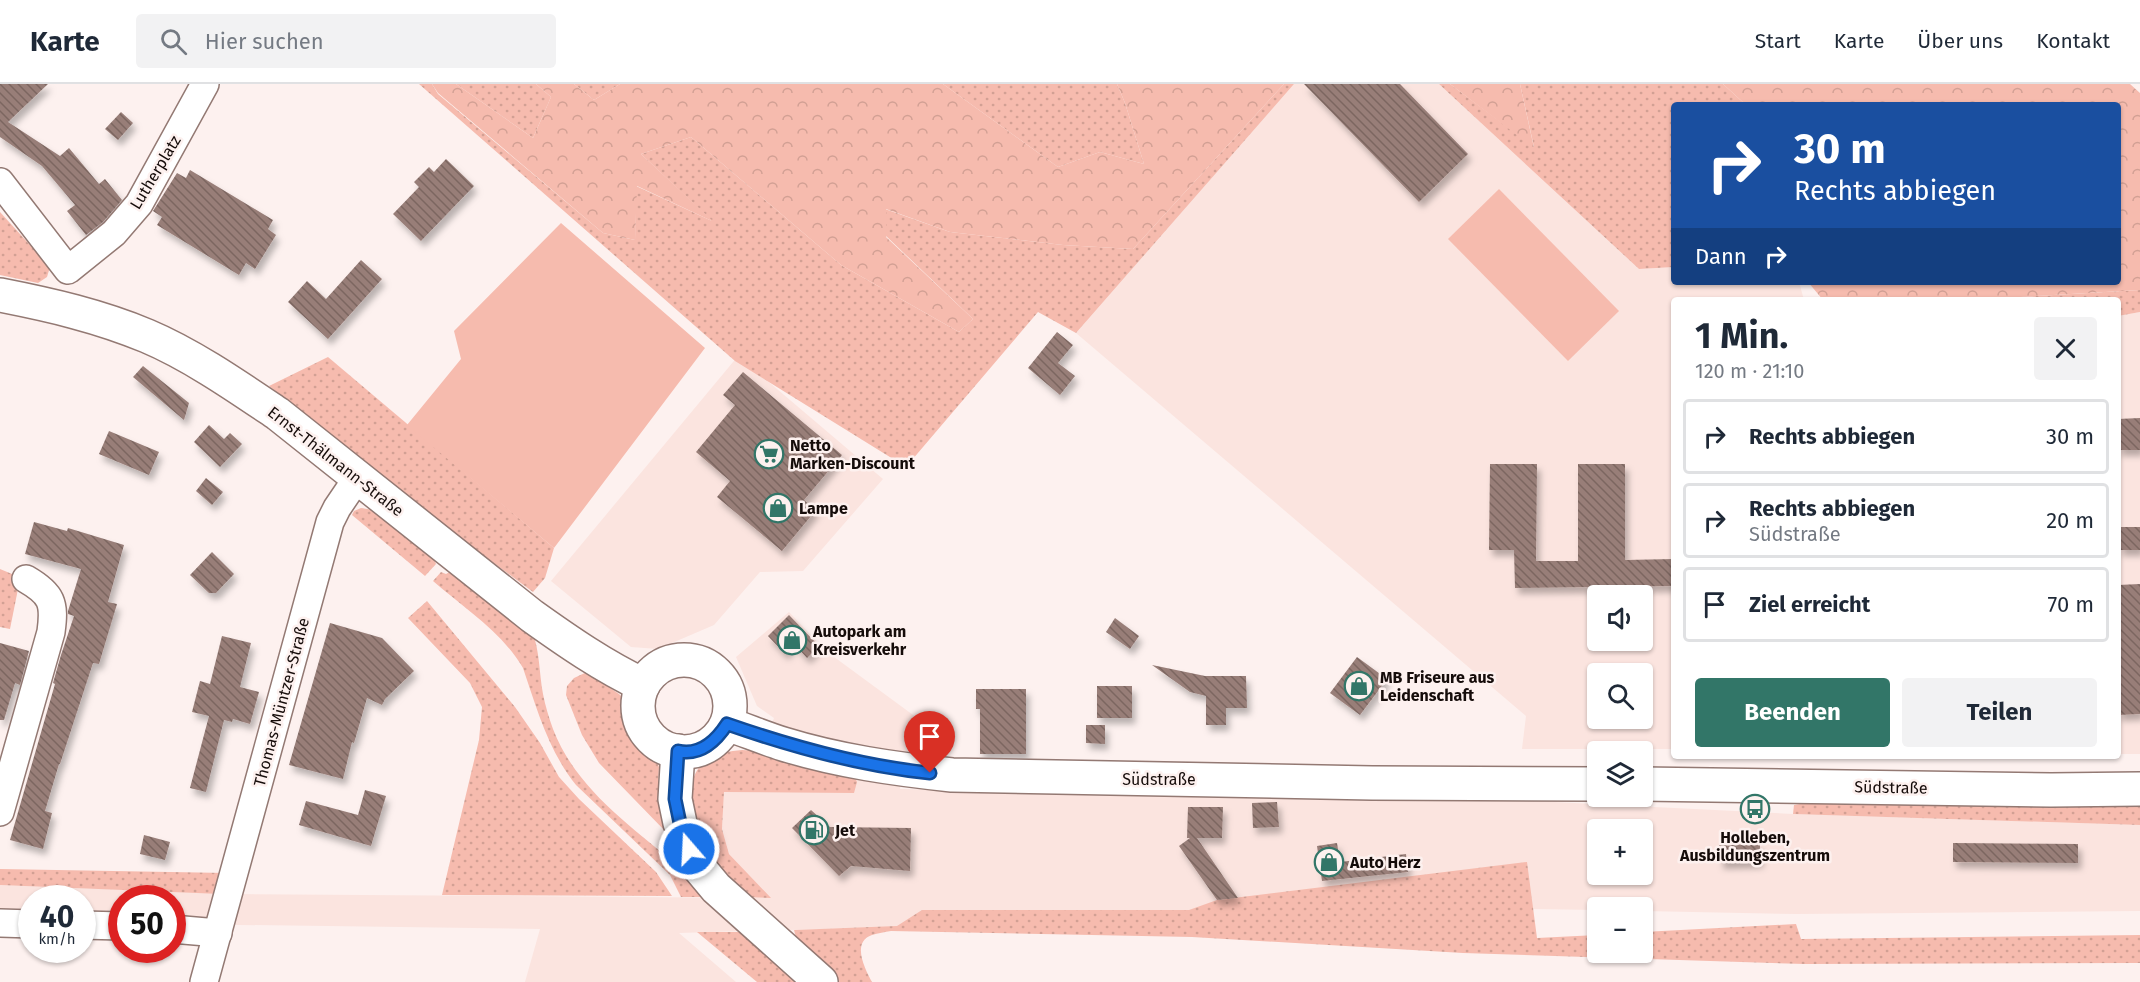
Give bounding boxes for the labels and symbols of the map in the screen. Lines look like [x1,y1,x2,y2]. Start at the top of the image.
street label: Lutherplatz [126,132,185,213]
street label: Ernst-Thälmann-Straße [264,402,407,520]
place label: Netto Marken-Discount [790,436,916,473]
supermarket icon: Netto Marken-Discount [753,438,785,470]
shop icon: Lampe [762,492,794,524]
place label: Lampe [799,499,848,518]
street label: Thomas-Müntzer-Straße [250,616,313,789]
place label: Autopark am Kreisverkehr [812,622,907,659]
shop icon: Autopark am Kreisverkehr [776,624,808,656]
place label: MB Friseure aus Leidenschaft [1380,668,1495,705]
shop icon: MB Friseure aus Leidenschaft [1343,670,1375,702]
pin [904,711,955,773]
street label: Südstraße [1122,770,1196,789]
street label: Südstraße [1854,777,1928,798]
bus stop icon: Holleben, Ausbildungszentrum [1739,793,1771,825]
fuel station icon: Jet [798,814,830,846]
position arrow [657,817,721,881]
place label: Jet [834,821,856,840]
place label: Holleben, Ausbildungszentrum [1679,828,1830,865]
shop icon: Auto Herz [1313,846,1345,878]
place label: Auto Herz [1349,853,1421,872]
speed limit sign: 50 [108,885,186,963]

